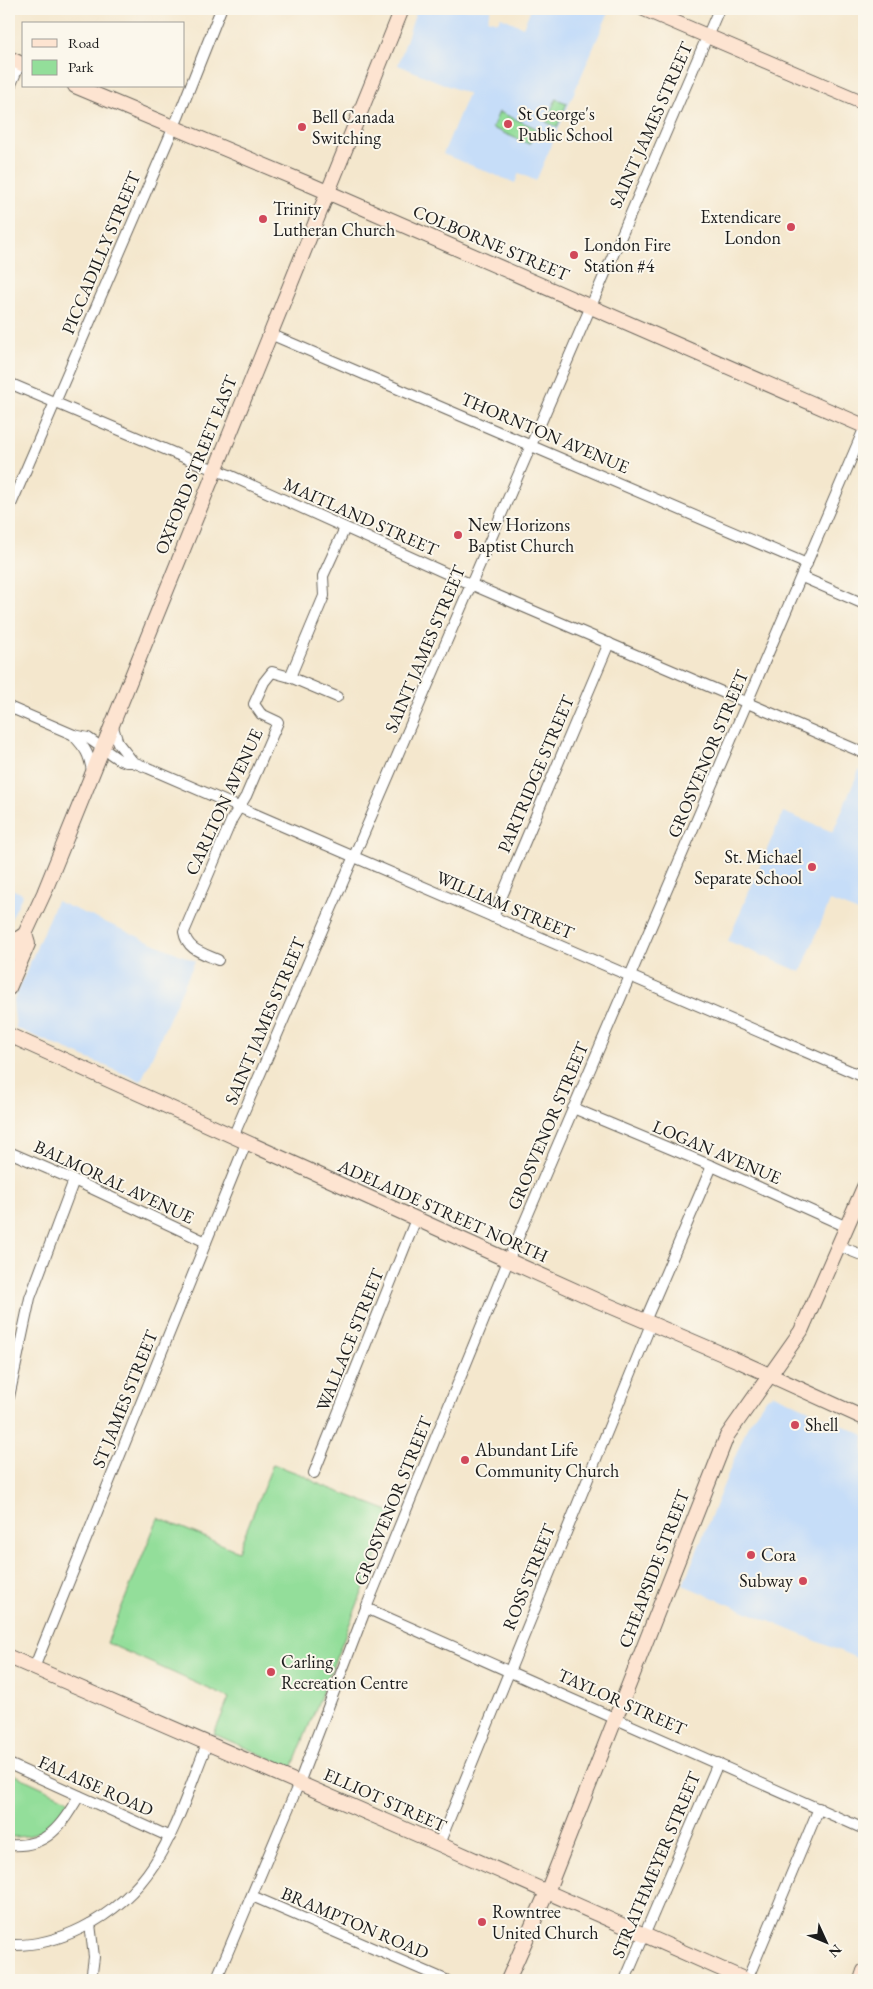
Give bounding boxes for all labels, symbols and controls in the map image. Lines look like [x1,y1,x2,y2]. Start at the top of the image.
legend [22,22,185,88]
text: Road [68,33,100,52]
street label: SAINT JAMES STREET [604,37,698,211]
text: Park [68,57,95,76]
place label: St George's Public School [518,102,613,146]
place label: Bell Canada Switching [312,105,396,149]
marker: St George's Public School [502,118,514,130]
marker: Bell Canada Switching [296,121,308,133]
street label: PICCADILLY STREET [56,167,146,338]
place label: Trinity Lutheran Church [273,197,395,241]
street label: COLBORNE STREET [409,199,574,286]
place label: Extendicare London [700,205,781,249]
marker: Trinity Lutheran Church [257,213,269,225]
marker: Extendicare London [785,221,797,233]
place label: London Fire Station #4 [584,233,671,277]
marker: London Fire Station #4 [568,249,580,261]
street label: OXFORD STREET EAST [149,371,242,558]
street label: THORNTON AVENUE [458,387,633,478]
street label: MAITLAND STREET [280,472,443,561]
place label: New Horizons Baptist Church [468,513,574,557]
marker: New Horizons Baptist Church [452,529,464,541]
street label: SAINT JAMES STREET [379,561,471,736]
street label: GROSVENOR STREET [662,665,754,841]
street label: PARTRIDGE STREET [492,691,579,856]
street label: CARLTON AVENUE [179,725,268,879]
place label: St. Michael Separate School [694,845,802,889]
marker: St. Michael Separate School [806,861,818,873]
street label: WILLIAM STREET [433,865,579,944]
street label: SAINT JAMES STREET [219,933,311,1108]
street label: GROSVENOR STREET [502,1037,594,1213]
street label: LOGAN AVENUE [649,1114,785,1189]
street label: BALMORAL AVENUE [31,1134,198,1229]
street label: ADELAIDE STREET NORTH [334,1153,552,1267]
street label: WALLACE STREET [310,1264,389,1414]
street label: ST JAMES STREET [86,1326,163,1471]
street label: GROSVENOR STREET [348,1412,437,1589]
place label: Shell [805,1413,838,1436]
marker: Shell [789,1419,801,1431]
place label: Abundant Life Community Church [474,1438,619,1482]
marker: Abundant Life Community Church [459,1454,471,1466]
street label: CHEAPSIDE STREET [613,1486,695,1651]
street label: ROSS STREET [497,1519,561,1633]
place label: Cora [761,1543,797,1566]
marker: Cora [745,1549,757,1561]
place label: Subway [739,1569,793,1592]
marker: Subway [797,1575,809,1587]
place label: Carling Recreation Centre [281,1650,408,1694]
street label: TAYLOR STREET [554,1663,691,1741]
marker: Carling Recreation Centre [265,1666,277,1678]
street label: FALAISE ROAD [35,1750,157,1821]
street label: ELLIOT STREET [320,1762,451,1837]
street label: STRATHMEYER STREET [606,1767,706,1962]
street label: BRAMPTON ROAD [278,1881,432,1964]
place label: Rowntree United Church [492,1900,599,1944]
marker: Rowntree United Church [476,1916,488,1928]
north arrow [800,1916,850,1966]
text: N [824,1941,846,1962]

